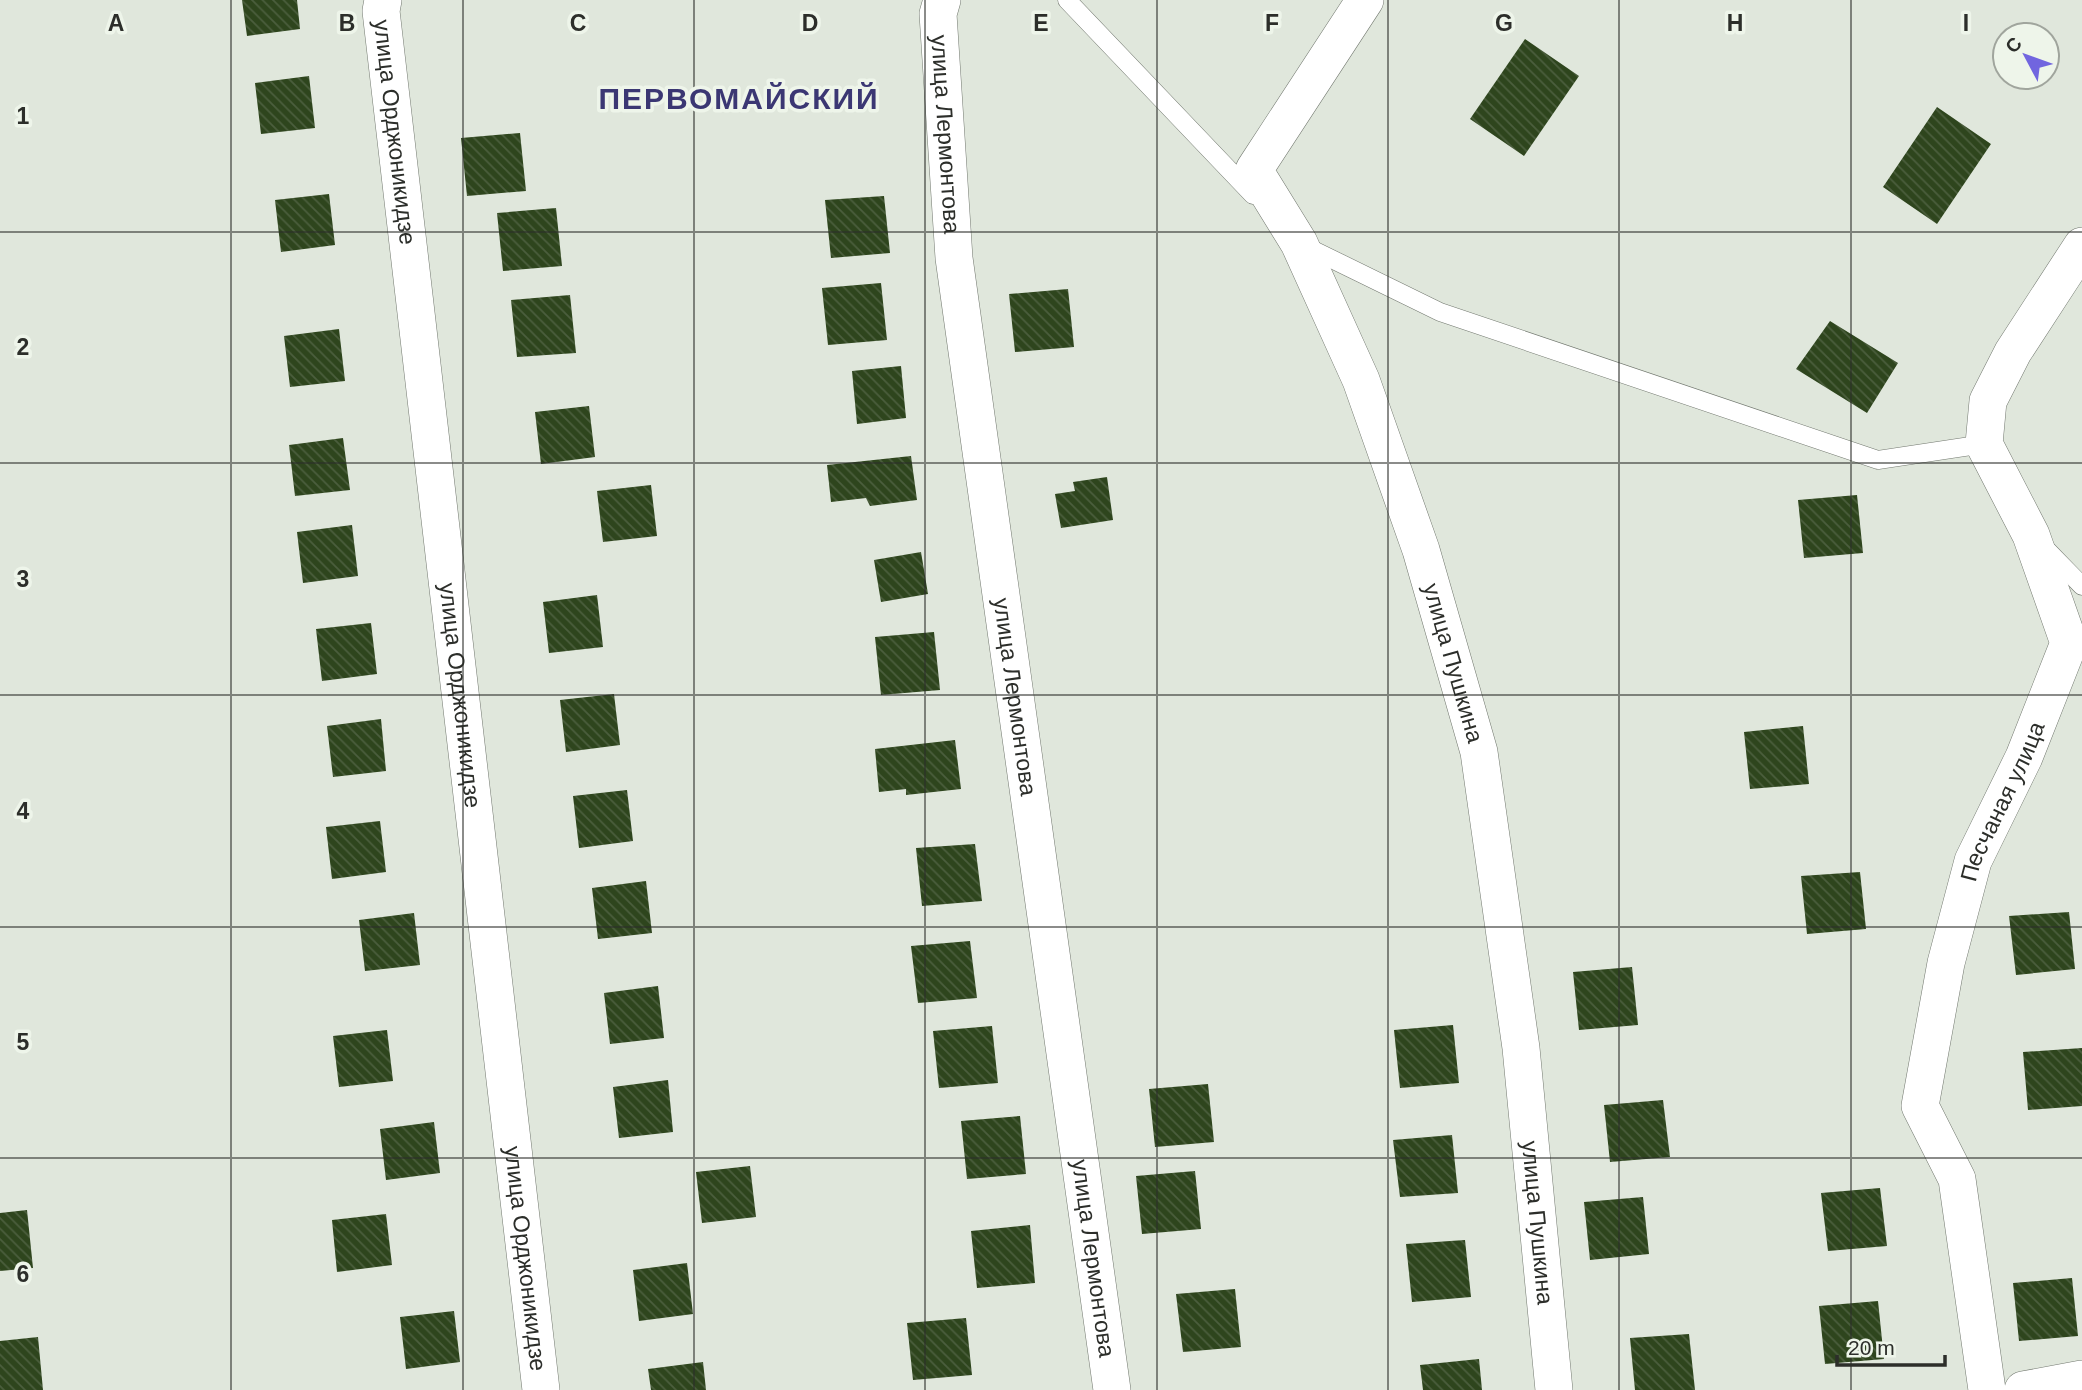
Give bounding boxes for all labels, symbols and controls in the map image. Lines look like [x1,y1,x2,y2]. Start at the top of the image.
text: A [108,10,124,36]
text: B [339,10,355,36]
text: C [570,10,586,36]
text: D [802,10,818,36]
text: E [1033,10,1049,36]
text: F [1265,10,1279,36]
text: G [1495,10,1513,36]
text: H [1727,10,1743,36]
text: I [1963,10,1969,36]
street label: улица Орджоникидзе [369,18,421,246]
north arrow [1991,21,2061,91]
text: С [2001,33,2026,57]
street label: улица Лермонтова [926,34,965,235]
district label: ПЕРВОМАЙСКИЙ [598,82,880,115]
text: 1 [17,103,30,129]
text: 2 [17,334,29,360]
text: 3 [17,566,29,592]
street label: улица Пушкина [1418,580,1489,746]
street label: улица Орджоникидзе [434,581,486,809]
street label: улица Лермонтова [989,596,1042,797]
street label: Песчаная улица [1955,718,2050,884]
text: 4 [17,798,30,824]
text: 5 [17,1029,30,1055]
street label: улица Пушкина [1517,1139,1559,1306]
street label: улица Орджоникидзе [500,1144,552,1372]
street label: улица Лермонтова [1067,1158,1120,1359]
text: 6 [17,1261,29,1287]
scale bar [1837,1324,1946,1368]
text: 20 m [1848,1336,1895,1359]

